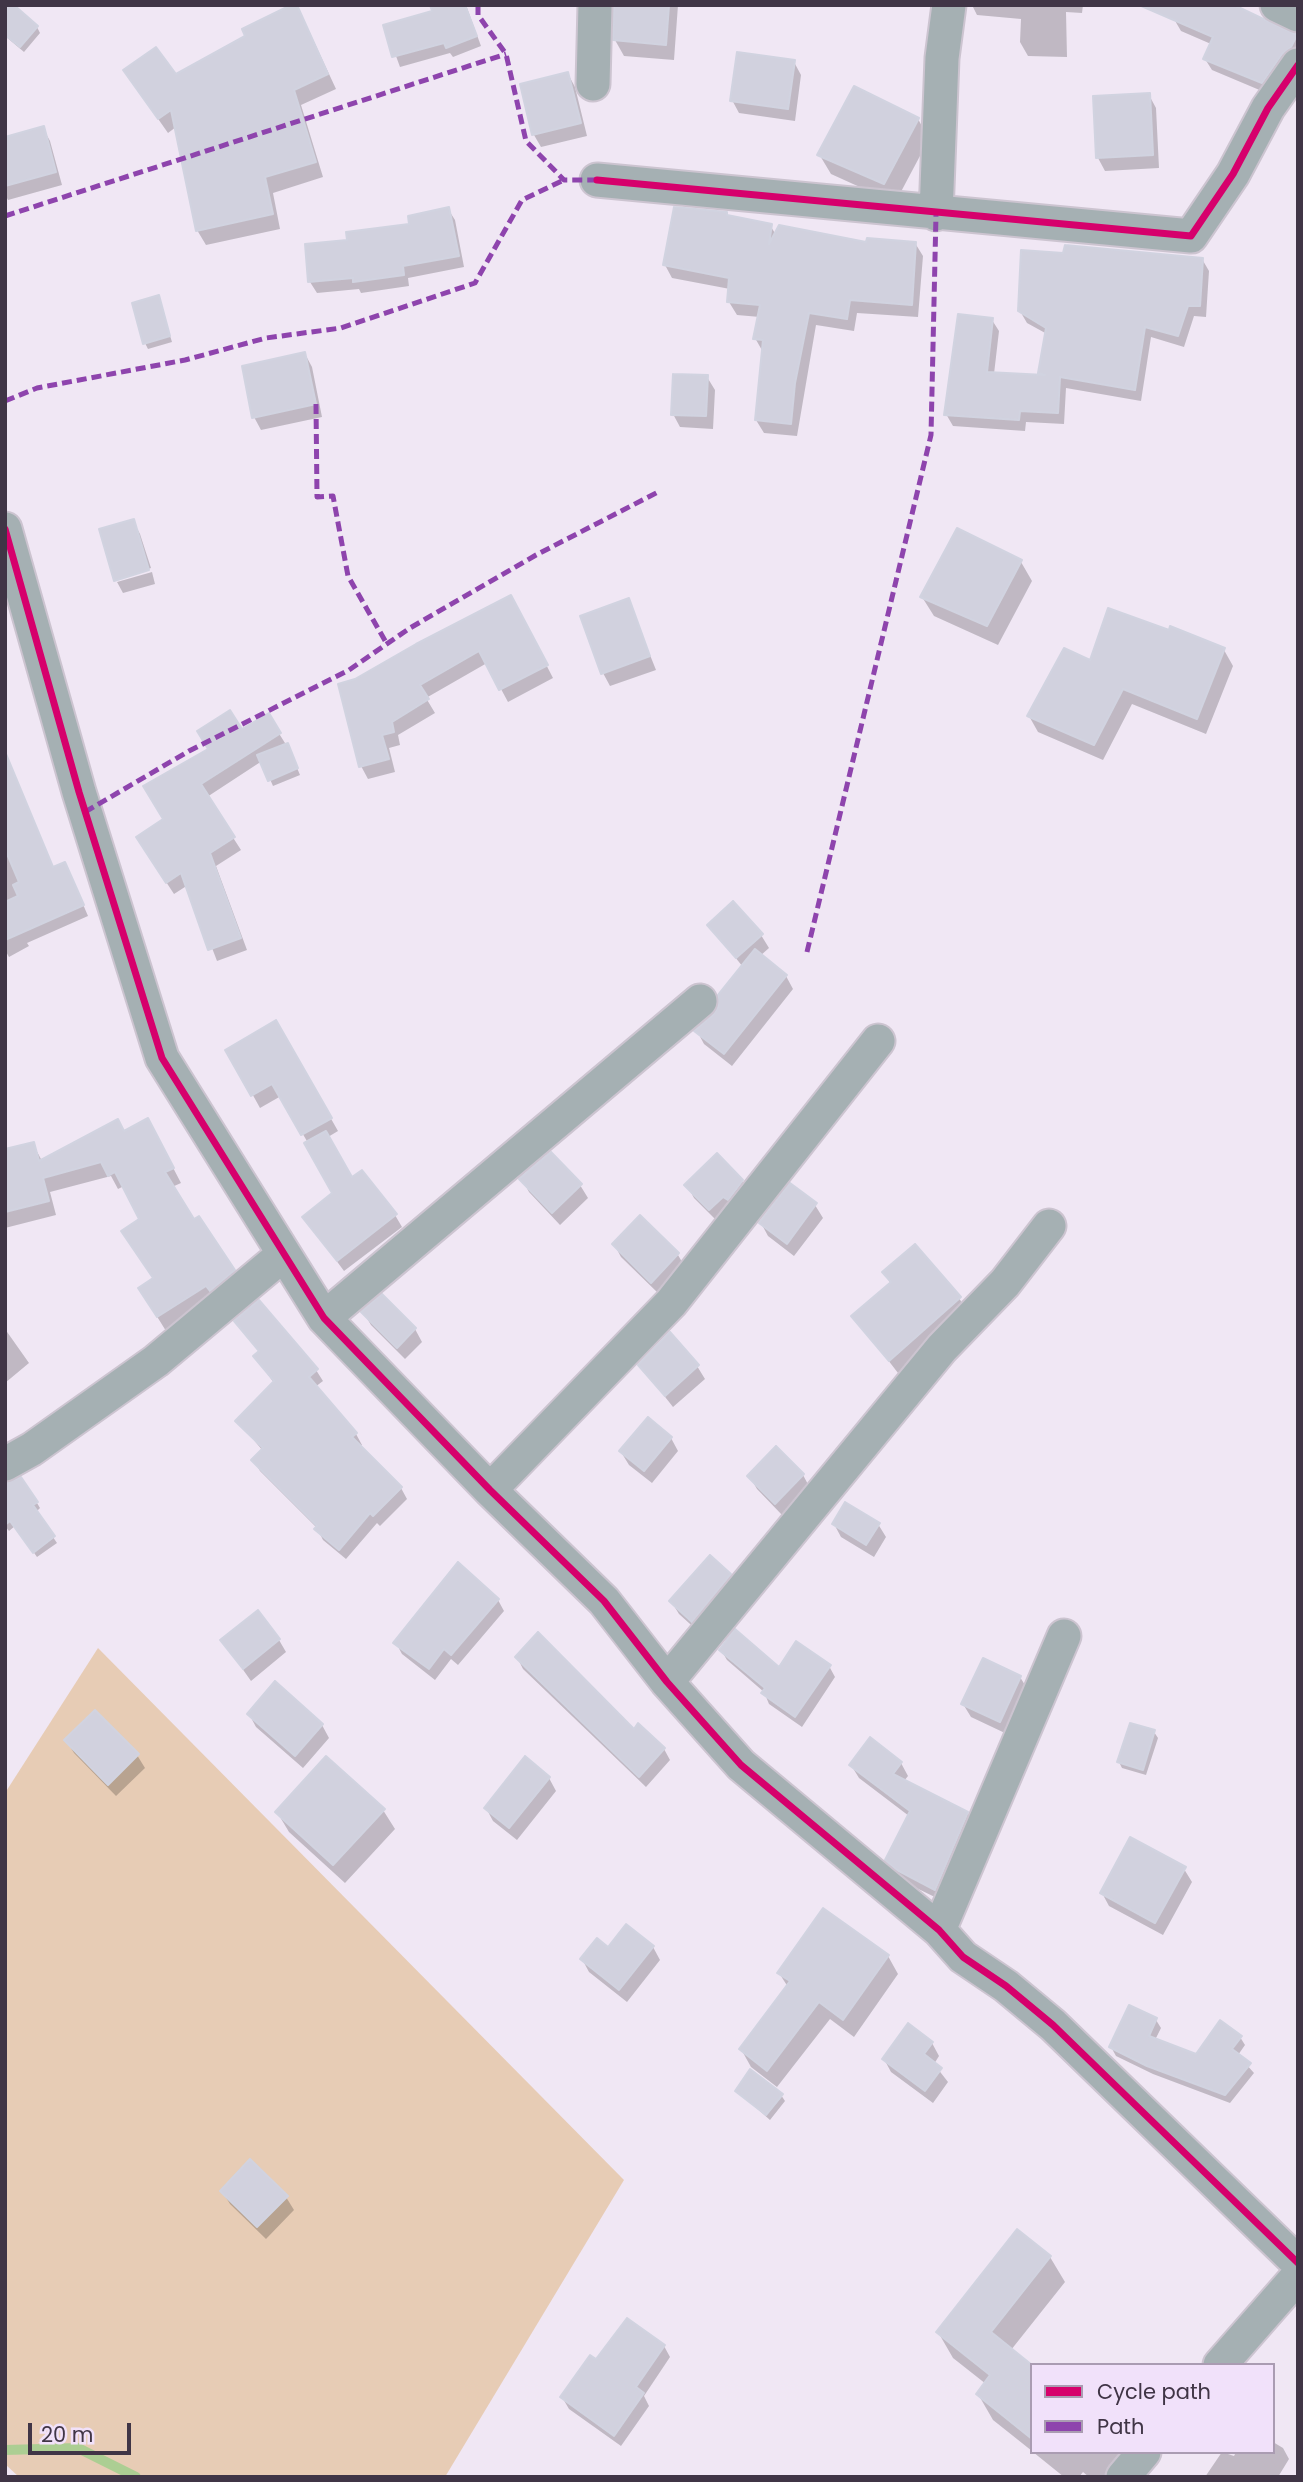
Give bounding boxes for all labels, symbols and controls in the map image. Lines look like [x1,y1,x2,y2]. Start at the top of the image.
legend [1030,2363,1275,2454]
text: Cycle path [1097,2377,1211,2406]
scale bar [32,2408,135,2452]
text: Path [1097,2412,1144,2441]
text: 20 m [41,2420,94,2449]

